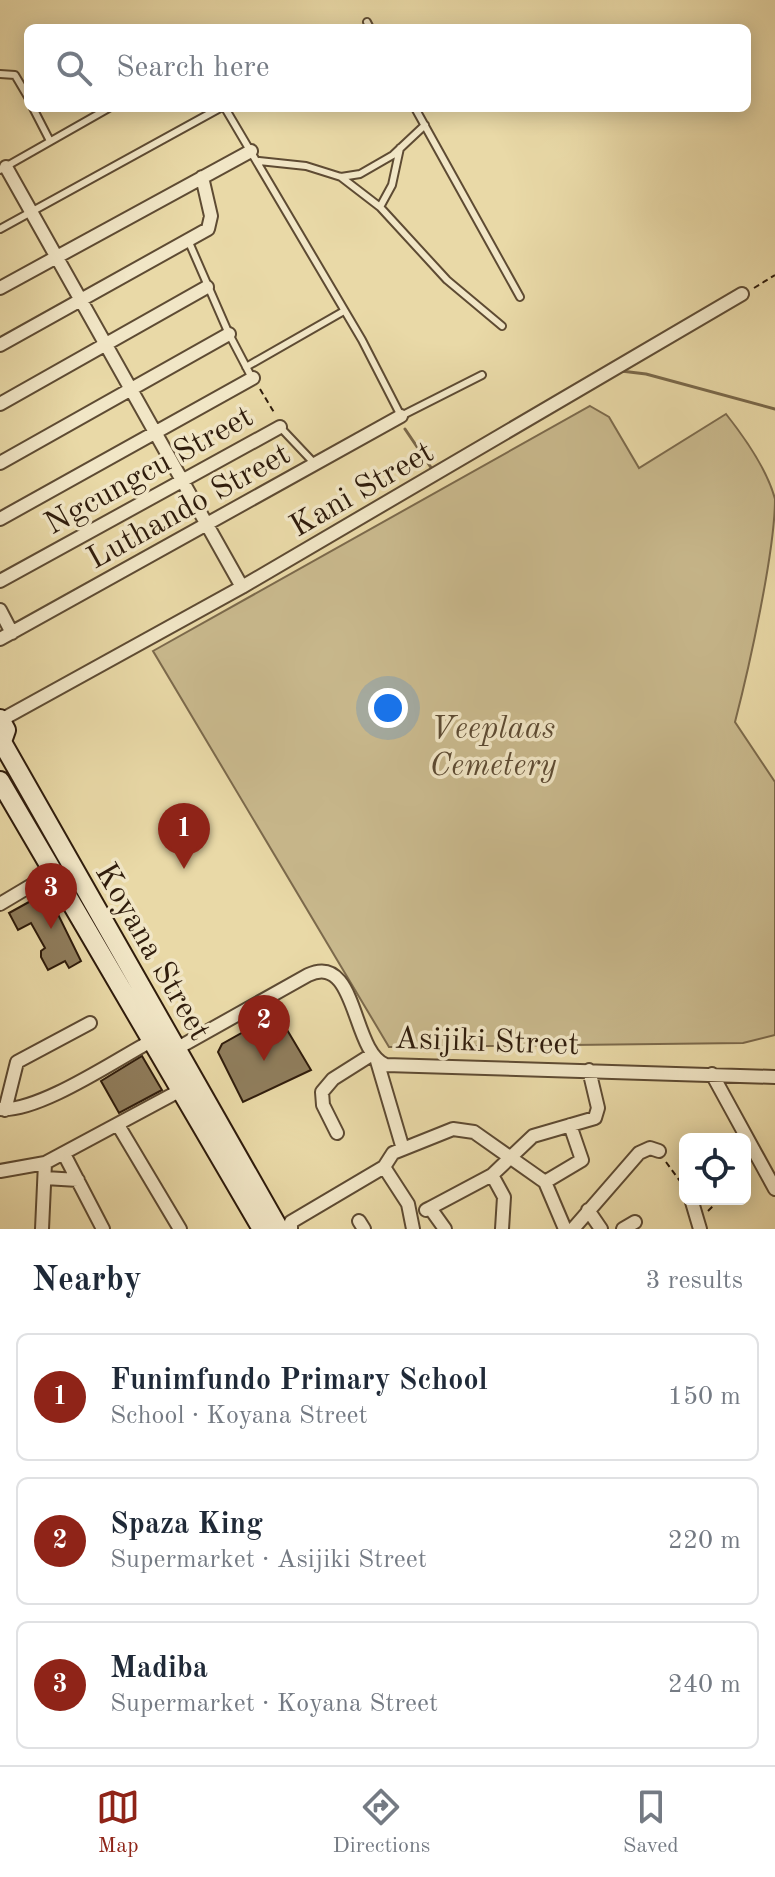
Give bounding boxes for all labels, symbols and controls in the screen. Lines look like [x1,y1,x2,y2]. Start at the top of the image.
search box [24,24,751,112]
icon: search [52,46,96,90]
text: Search here [116,53,270,83]
street label: Ngcungcu Street [40,401,259,542]
street label: Kani Street [285,437,440,544]
street label: Luthando Street [83,439,296,577]
your location [368,688,408,728]
park label: Veeplaas Cemetery [430,714,557,783]
pin: 1 [158,803,210,869]
street label: Koyana Street [88,858,215,1047]
pin: 3 [25,863,77,929]
pin: 2 [238,995,290,1061]
street label: Asijiki Street [394,1024,580,1062]
map controls [679,1133,751,1205]
button: locate [679,1133,751,1205]
text: Nearby [32,1264,142,1298]
text: 3 results [645,1268,743,1294]
text: Funimfundo Primary School [110,1366,488,1396]
text: 1 [52,1384,68,1410]
text: 150 m [668,1384,741,1410]
text: School · Koyana Street [110,1403,368,1429]
text: Spaza King [110,1510,263,1540]
text: 2 [52,1528,68,1554]
text: 220 m [668,1528,741,1554]
text: Supermarket · Asijiki Street [110,1547,427,1573]
text: Madiba [110,1654,208,1684]
text: 3 [52,1672,68,1698]
text: 240 m [668,1672,741,1698]
text: Supermarket · Koyana Street [110,1691,438,1717]
tab: Map [96,1785,140,1860]
tab: Directions [333,1785,430,1860]
tab: Saved [623,1785,679,1860]

